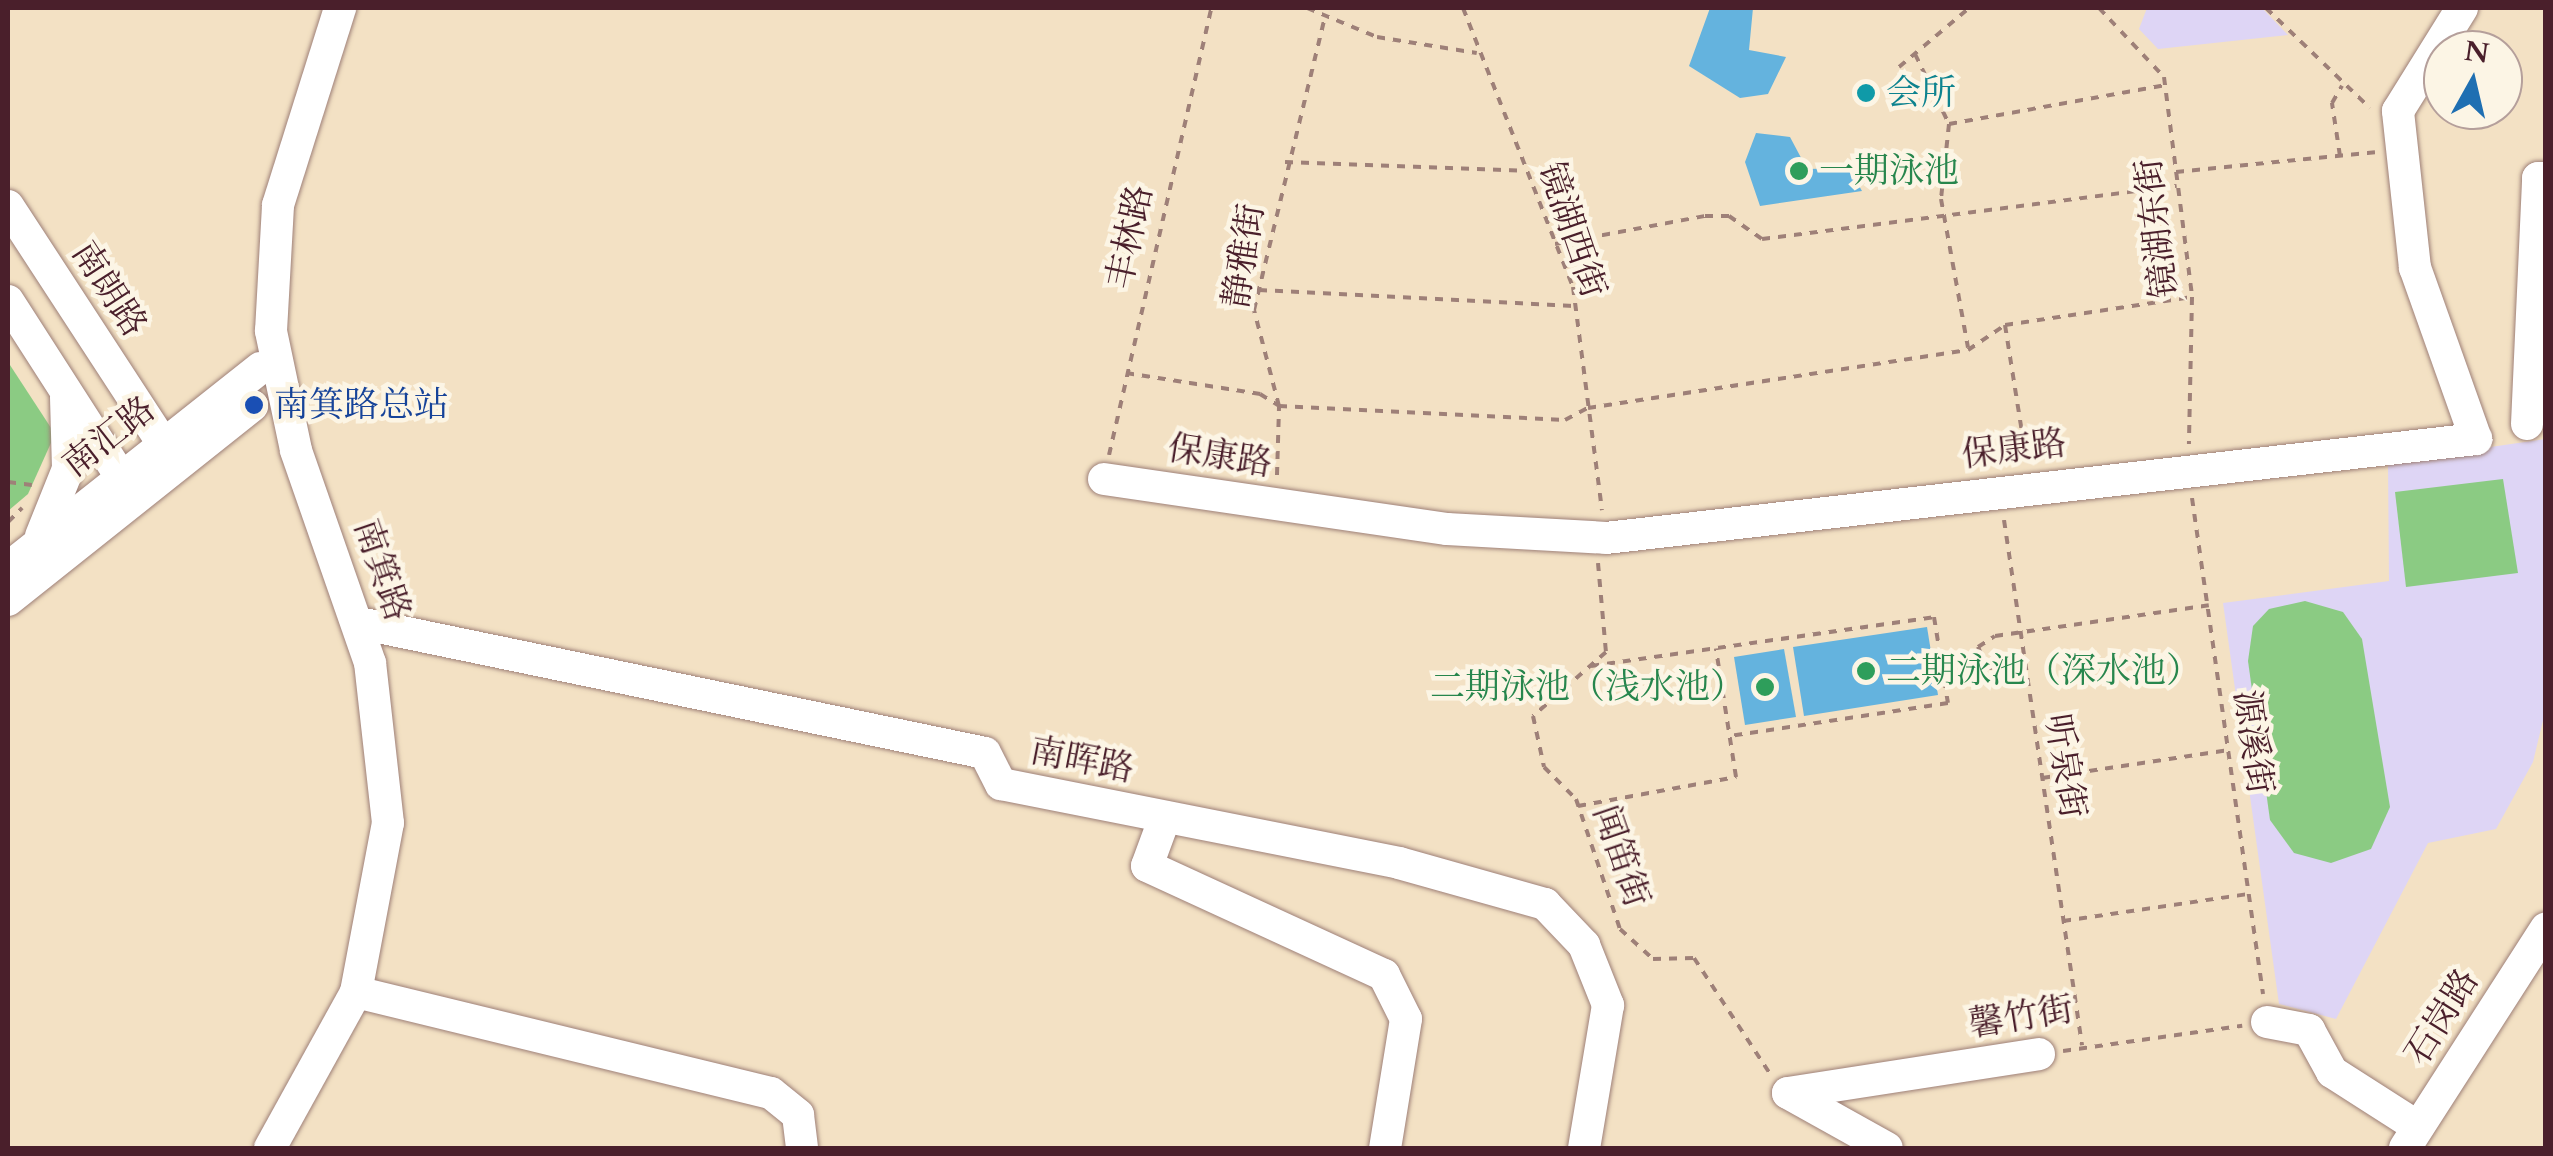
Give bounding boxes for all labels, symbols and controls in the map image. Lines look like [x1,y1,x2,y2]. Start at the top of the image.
north arrow [2423,30,2523,130]
text: N [2462,32,2492,73]
place label: 会所 [1886,72,1956,114]
marker: 会所 [1855,82,1877,104]
place label: 一期泳池 [1819,150,1959,192]
street label: 镜湖东街 [2128,156,2186,300]
street label: 镜湖西街 [1529,157,1615,303]
marker: 一期泳池 [1788,160,1810,182]
street label: 丰林路 [1099,181,1161,293]
street label: 静雅街 [1215,201,1273,311]
street label: 南朗路 [63,234,155,344]
place label: 南箕路总站 [274,384,449,426]
street label: 南汇路 [55,388,163,486]
marker: 南箕路总站 [243,394,265,416]
street label: 保康路 [1959,422,2069,476]
street label: 保康路 [1165,427,1275,485]
street label: 南箕路 [345,514,419,626]
place label: 二期泳池（深水池） [1886,650,2201,692]
marker: 二期泳池（深水池） [1855,660,1877,682]
place label: 二期泳池（浅水池） [1430,666,1745,708]
marker: 二期泳池（浅水池） [1754,676,1776,698]
street label: 源溪街 [2225,687,2281,797]
street label: 听泉街 [2036,711,2094,821]
street label: 南晖路 [1026,729,1138,791]
street label: 闻笛街 [1584,800,1658,912]
street label: 石岗路 [2396,961,2488,1073]
street label: 馨竹街 [1966,988,2076,1046]

